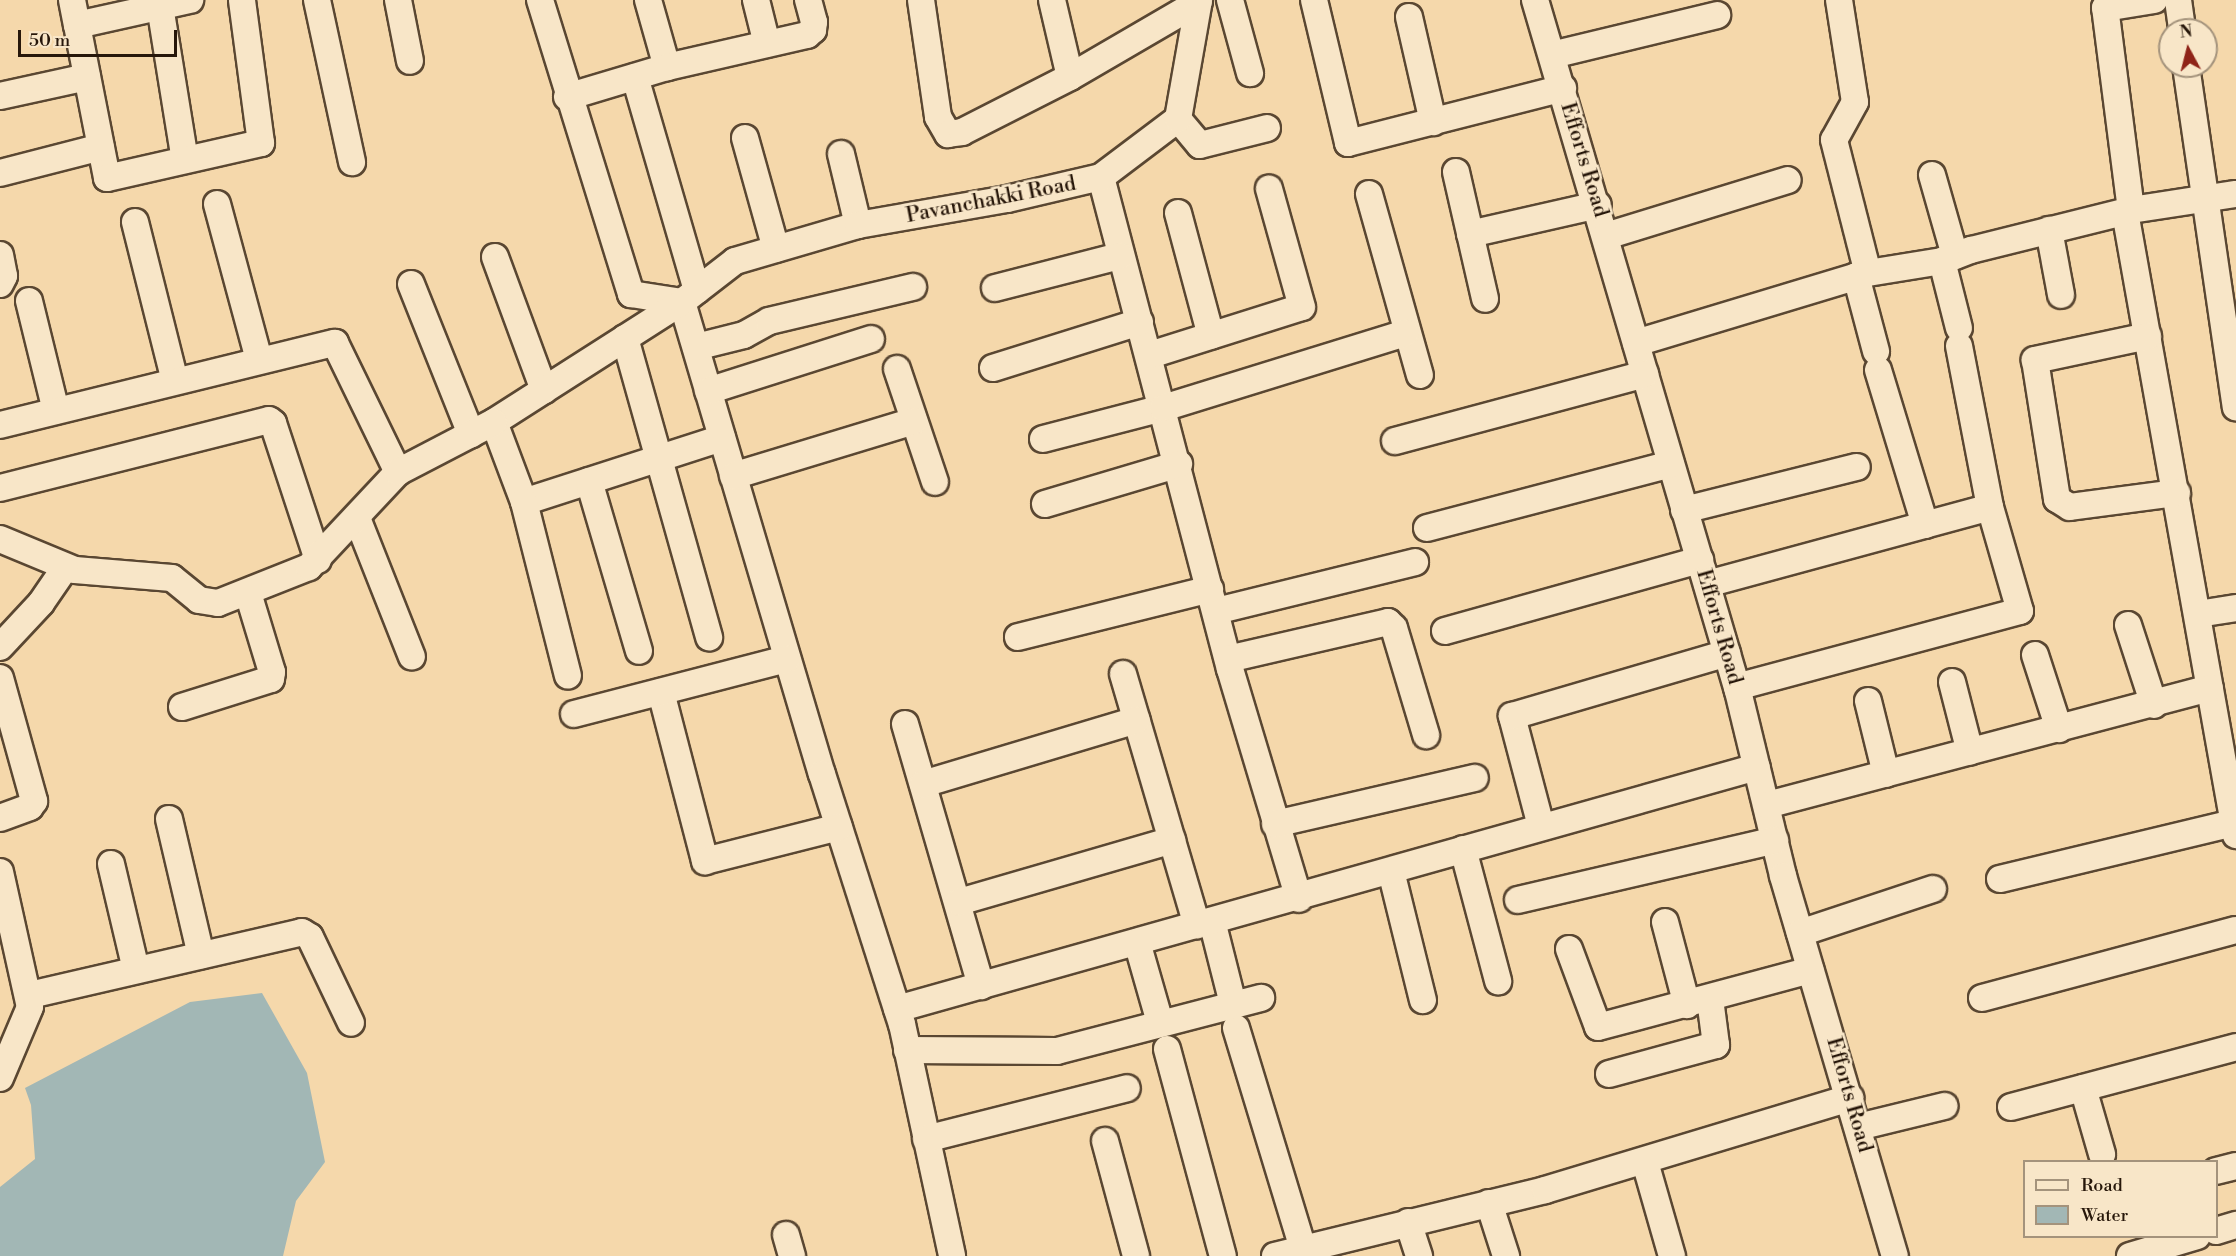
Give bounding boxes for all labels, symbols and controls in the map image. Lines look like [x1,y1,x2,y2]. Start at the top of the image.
scale bar [21,18,180,56]
north arrow [2158,18,2218,78]
text: N [2179,21,2194,43]
text: 50 m [29,29,70,52]
street label: Efforts Road [1555,100,1613,220]
street label: Pavanchakki Road [904,171,1078,229]
street label: Efforts Road [1691,566,1747,688]
street label: Efforts Road [1821,1034,1877,1156]
legend [2023,1160,2218,1238]
text: Road [2081,1174,2123,1197]
text: Water [2081,1204,2128,1227]

